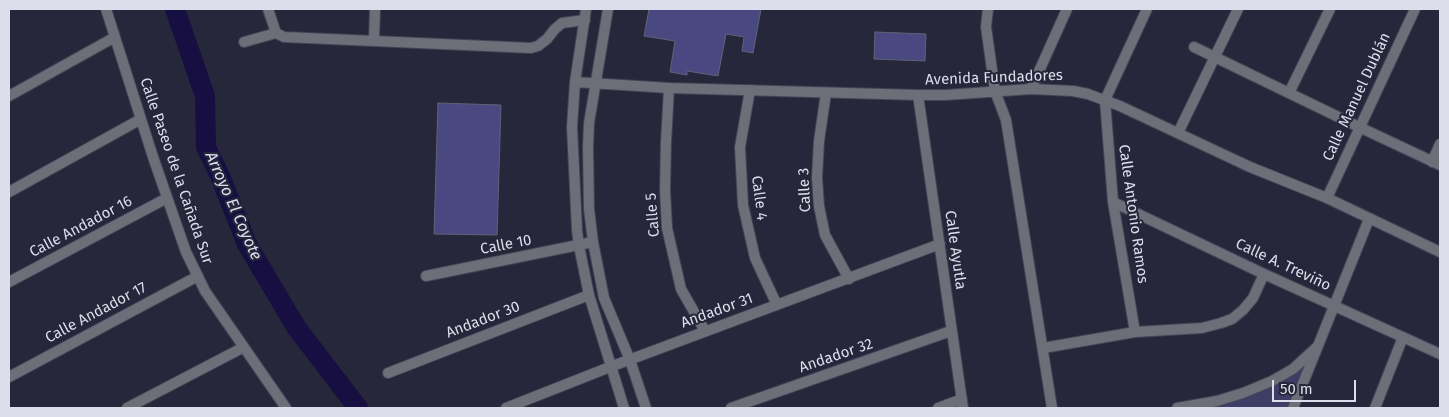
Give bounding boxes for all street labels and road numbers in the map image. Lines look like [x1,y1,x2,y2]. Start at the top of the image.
street label: Calle Manuel Dublán [1319,30,1395,164]
street label: Avenida Fundadores [925,67,1063,89]
street label: Calle Paseo de la Cañada Sur [136,76,216,266]
street label: Calle Antonio Ramos [1114,143,1152,285]
street label: Calle 3 [795,167,815,213]
street label: Calle 4 [747,175,771,221]
street label: Calle Andador 16 [27,192,135,262]
street label: Calle 5 [642,192,664,238]
street label: Calle Ayutla [941,209,969,291]
street label: Calle 10 [479,231,533,259]
street label: Calle A. Treviño [1232,235,1334,295]
street label: Calle Andador 17 [42,279,150,347]
street label: Andador 31 [678,290,756,332]
street label: Andador 30 [443,298,523,342]
street label: Andador 32 [797,335,875,377]

